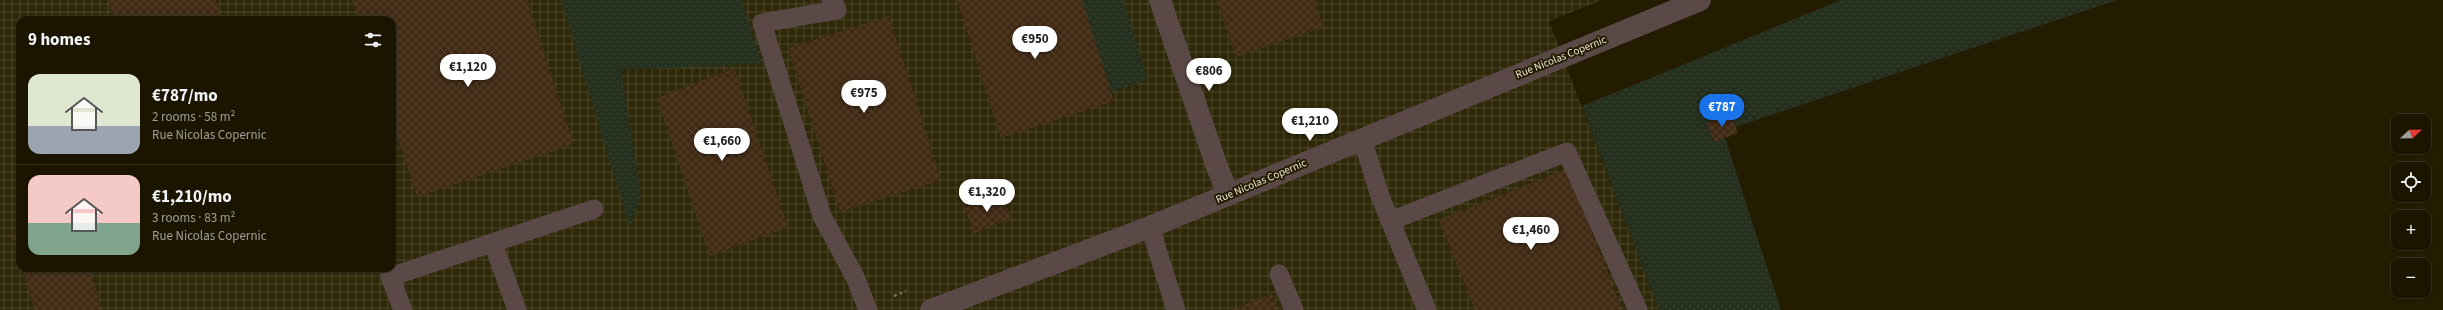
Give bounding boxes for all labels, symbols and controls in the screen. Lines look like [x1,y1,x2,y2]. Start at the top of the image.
pin: €950 [1011,26,1059,60]
text: 9 homes [28,28,90,52]
icon: filters [362,29,384,51]
text: €950 [1021,30,1049,48]
street label: Rue Nicolas Copernic [1513,32,1609,82]
pin: €1,120 [435,54,501,88]
text: €1,120 [449,58,487,76]
pin: €806 [1185,58,1233,92]
text: €806 [1195,62,1223,80]
pin: €975 [840,80,888,114]
text: €787/mo [152,84,218,108]
text: €975 [850,84,878,102]
icon: home [60,90,108,138]
pin: €787 [1698,94,1746,128]
text: €787 [1708,98,1736,116]
text: 2 rooms · 58 m² [152,108,235,126]
pin: €1,210 [1277,108,1343,142]
text: €1,210 [1291,112,1329,130]
north arrow [2391,114,2431,154]
map controls [2391,114,2431,298]
text: Rue Nicolas Copernic [152,126,267,144]
pin: €1,660 [689,128,755,162]
text: €1,660 [703,132,741,150]
street label: Rue Nicolas Copernic [1213,155,1309,207]
button: locate [2391,162,2431,202]
pin: €1,320 [954,179,1020,213]
text: €1,320 [968,183,1006,201]
text: €1,210/mo [152,185,232,209]
icon: home [60,191,108,239]
text: 3 rooms · 83 m² [152,209,235,227]
button: + [2391,210,2431,250]
pin: €1,460 [1498,217,1564,251]
text: €1,460 [1512,221,1550,239]
text: Rue Nicolas Copernic [152,227,267,245]
button: − [2391,258,2431,298]

